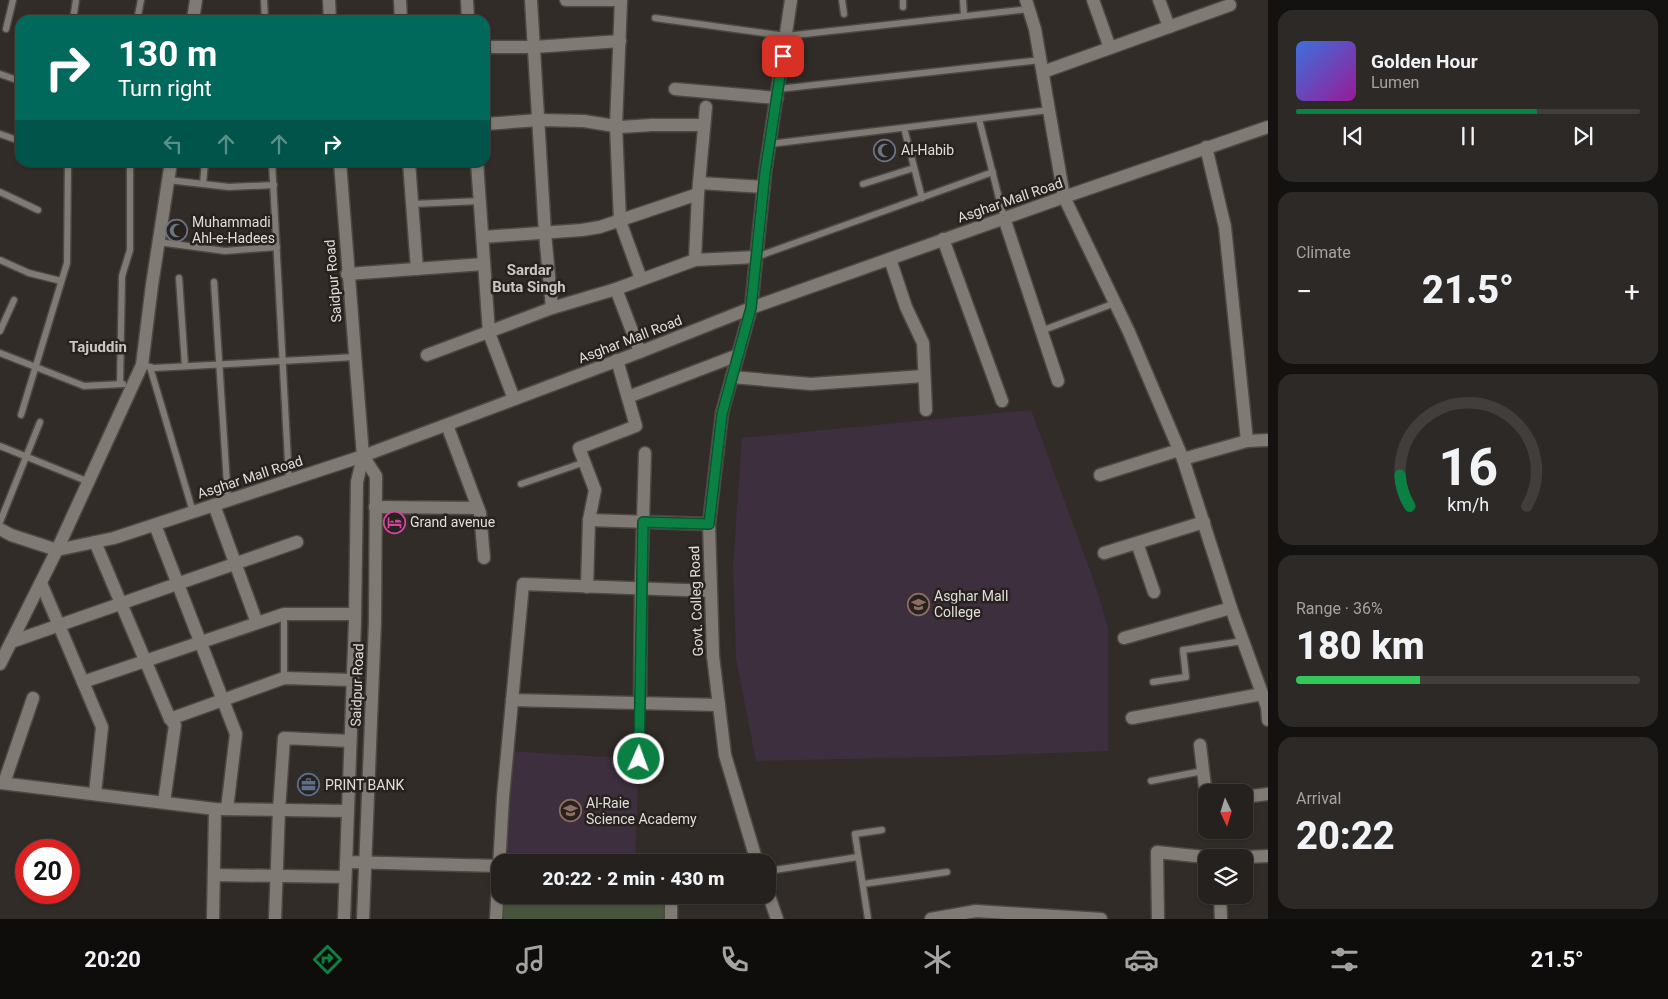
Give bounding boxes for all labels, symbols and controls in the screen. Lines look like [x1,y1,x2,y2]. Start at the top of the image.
text: 130 m [118,34,217,75]
icon: right [35,35,100,100]
pin [762,35,804,77]
icon: arrive [769,42,797,70]
text: Golden Hour [1371,50,1478,73]
text: Lumen [1371,73,1419,92]
text: Turn right [118,76,212,101]
icon: previous [1339,122,1367,150]
icon: pause [1454,122,1482,150]
icon: next [1569,122,1597,150]
icon: left [159,130,187,158]
icon: ahead [212,130,240,158]
icon: ahead [265,130,293,158]
icon: right [318,130,346,158]
mosque icon: Al-Habib [873,138,897,162]
place label: Al-Habib [901,142,954,158]
street label: Asghar Mall Road [955,175,1065,225]
place label: Muhammadi Ahl-e-Hadees [192,214,275,246]
mosque icon: Muhammadi Ahl-e-Hadees [164,218,188,242]
street label: Saidpur Road [321,239,345,323]
text: Climate [1296,243,1351,262]
district label: Sardar Buta Singh [492,261,566,296]
text: 21.5° [1422,268,1514,312]
text: − [1296,275,1312,308]
text: + [1624,275,1640,308]
street label: Asghar Mall Road [576,312,684,366]
district label: Tajuddin [69,338,127,356]
text: 16 [1438,437,1498,498]
street label: Asghar Mall Road [195,452,305,502]
text: km/h [1447,494,1489,515]
hotel icon: Grand avenue [382,510,406,534]
place label: Grand avenue [410,514,495,530]
street label: Govt. Colleg Road [686,545,706,657]
place label: Asghar Mall College [934,588,1008,620]
school or university icon: Asghar Mall College [906,592,930,616]
text: Range · 36% [1296,599,1383,618]
text: 180 km [1296,624,1425,668]
street label: Saidpur Road [348,643,366,727]
position arrow [612,732,664,784]
office icon: PRINT BANK [297,773,321,797]
place label: PRINT BANK [325,777,404,793]
north arrow [1198,784,1252,839]
map controls [1198,784,1253,904]
text: Arrival [1296,789,1341,808]
place label: Al-Raie Science Academy [586,795,697,827]
school or university icon: Al-Raie Science Academy [558,799,582,823]
text: 20:22 [1296,814,1395,858]
speed limit sign: 20 [15,839,80,904]
button: layers [1198,849,1253,904]
text: 20:22 · 2 min · 430 m [542,867,725,890]
icon: directions [310,942,345,977]
icon: music [513,942,548,977]
icon: phone [717,942,752,977]
icon: climate [920,942,955,977]
icon: car [1124,942,1159,977]
icon: filters [1327,942,1362,977]
text: 20:20 [84,947,141,972]
text: 21.5° [1531,947,1584,972]

